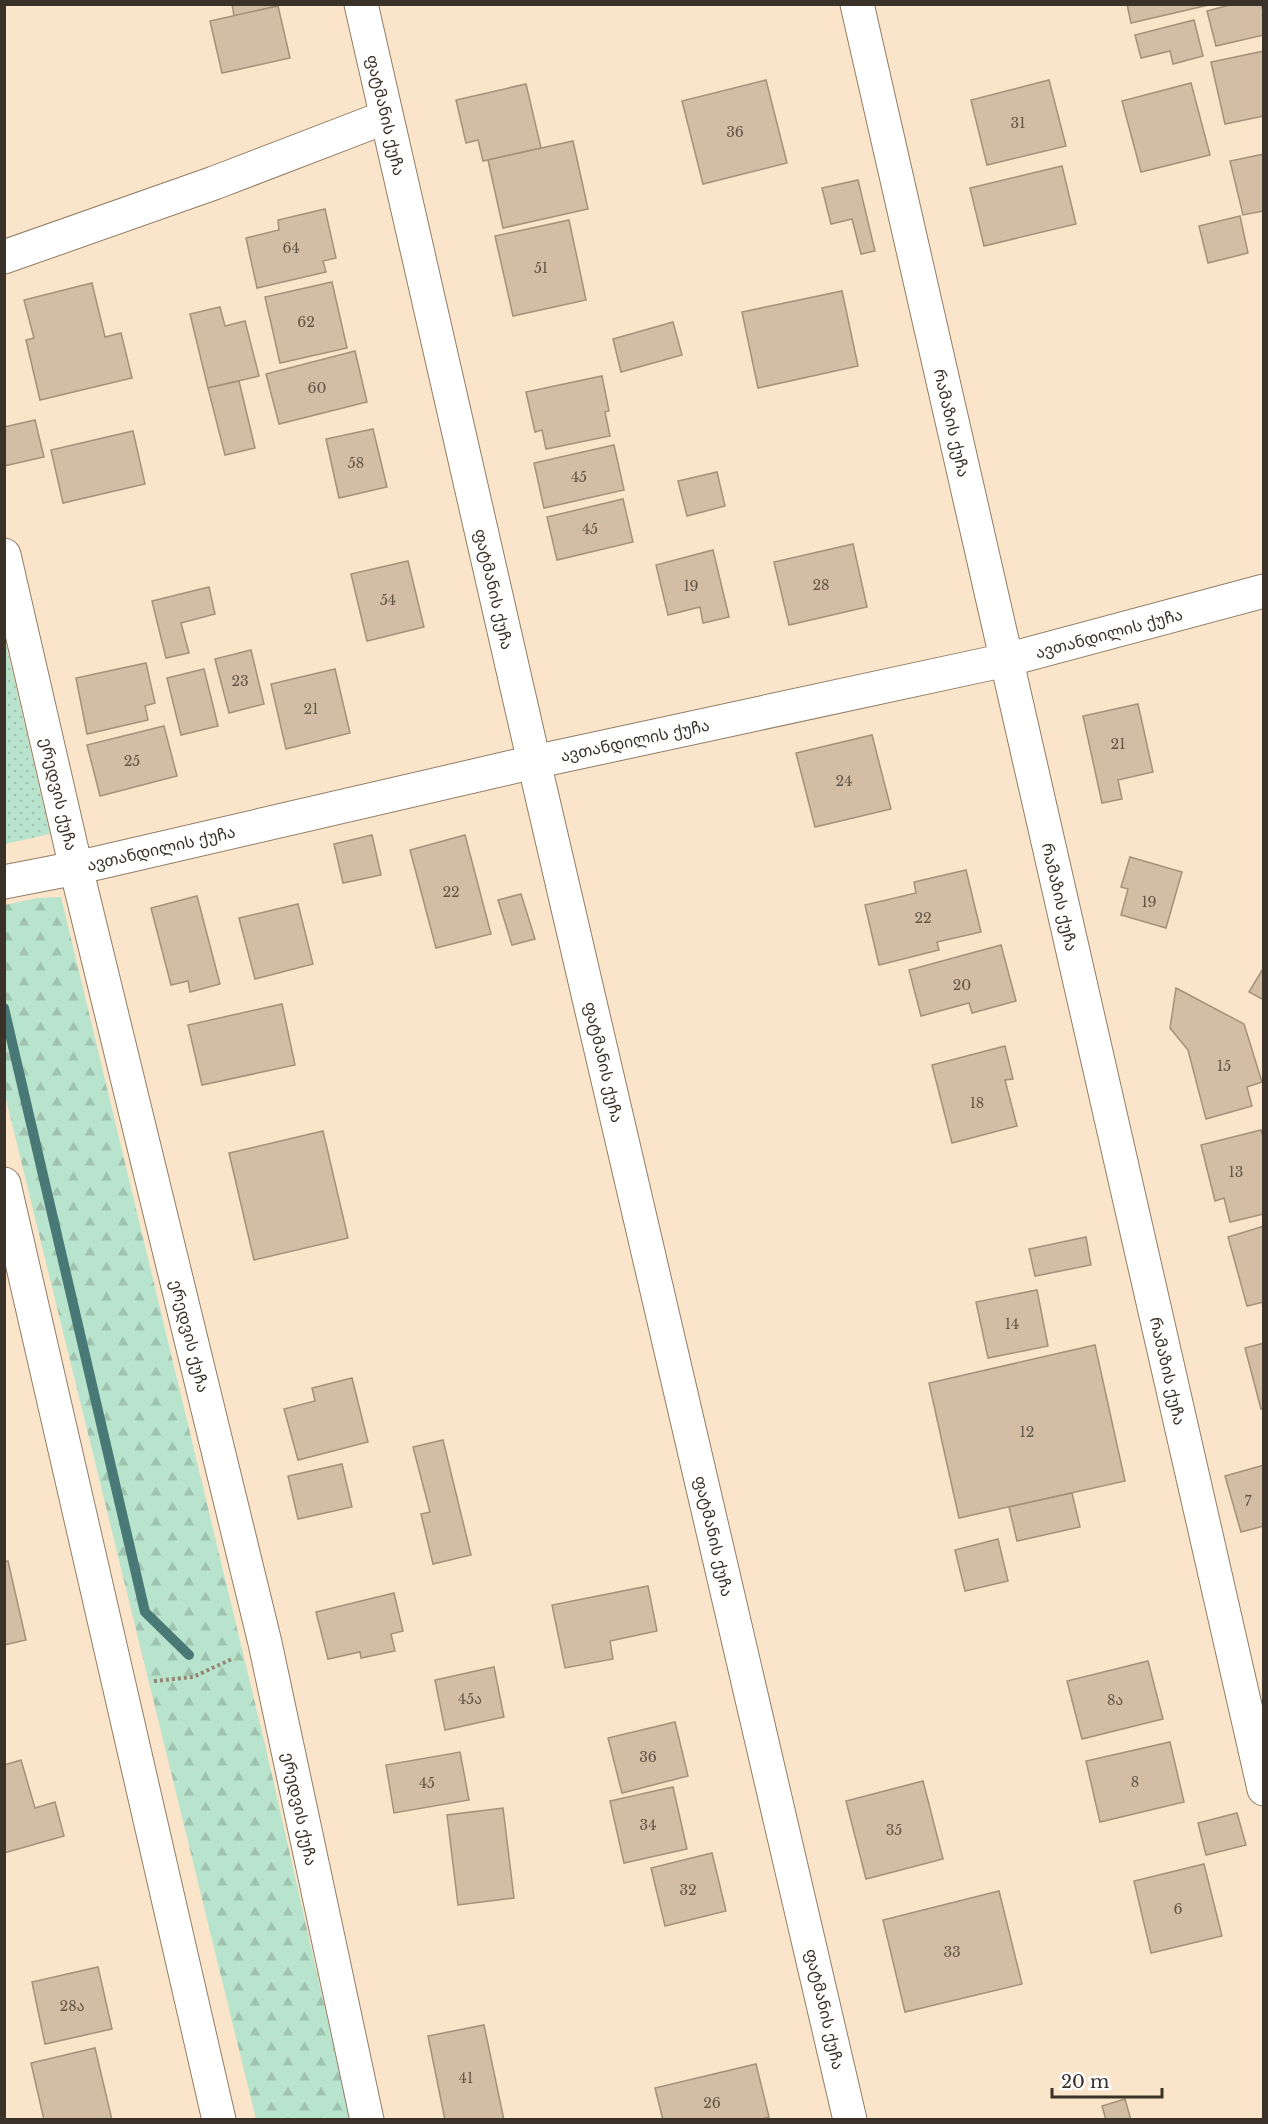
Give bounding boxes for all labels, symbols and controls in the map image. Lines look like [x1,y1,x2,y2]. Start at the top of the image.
street label: ფატმანის ქუჩა [362,53,410,177]
house number: 31 [1011,114,1025,132]
house number: 36 [726,123,744,141]
house number: 64 [282,239,300,257]
house number: 51 [534,259,548,277]
house number: 62 [297,313,315,331]
street label: რამაზის ქუჩა [930,367,974,479]
house number: 60 [308,379,327,397]
house number: 58 [348,454,364,472]
house number: 45 [571,468,587,486]
house number: 45 [582,520,598,538]
street label: ფატმანის ქუჩა [470,527,518,651]
house number: 28 [812,576,830,594]
house number: 19 [683,577,699,595]
house number: 54 [380,591,396,609]
street label: ავთანდილის ქუჩა [1033,604,1185,663]
house number: 23 [231,672,249,690]
house number: 21 [304,700,318,718]
street label: ავთანდილის ქუჩა [559,714,711,767]
house number: 21 [1111,735,1125,753]
street label: ერედვის ქუჩა [35,736,82,853]
house number: 25 [124,752,140,770]
house number: 24 [836,772,852,790]
street label: ავთანდილის ქუჩა [85,821,237,876]
street label: რამაზის ქუჩა [1038,841,1082,953]
house number: 22 [442,883,460,901]
house number: 19 [1141,893,1157,911]
house number: 22 [914,909,932,927]
house number: 20 [953,976,971,994]
street label: ფატმანის ქუჩა [580,1000,628,1124]
house number: 15 [1217,1057,1231,1075]
house number: 18 [970,1094,984,1112]
house number: 13 [1229,1163,1243,1181]
street label: ერედვის ქუჩა [165,1278,214,1395]
house number: 14 [1005,1315,1019,1333]
street label: რამაზის ქუჩა [1146,1315,1190,1427]
house number: 12 [1020,1423,1034,1441]
street label: ფატმანის ქუჩა [690,1474,738,1598]
house number: 7 [1244,1492,1252,1510]
house number: 45ა [458,1690,482,1708]
house number: 8ა [1107,1691,1123,1709]
house number: 36 [639,1748,657,1766]
street label: ერედვის ქუჩა [277,1750,322,1868]
house number: 8 [1131,1773,1139,1791]
house number: 45 [419,1774,435,1792]
house number: 34 [640,1816,656,1834]
house number: 35 [886,1821,902,1839]
house number: 32 [679,1881,697,1899]
house number: 6 [1173,1900,1183,1918]
house number: 33 [943,1943,961,1961]
street label: ფატმანის ქუჩა [801,1947,849,2071]
house number: 28ა [60,1997,84,2015]
scale bar [1052,2061,1162,2099]
house number: 41 [459,2069,473,2087]
text: 20 m [1061,2071,1109,2093]
house number: 26 [703,2094,721,2112]

